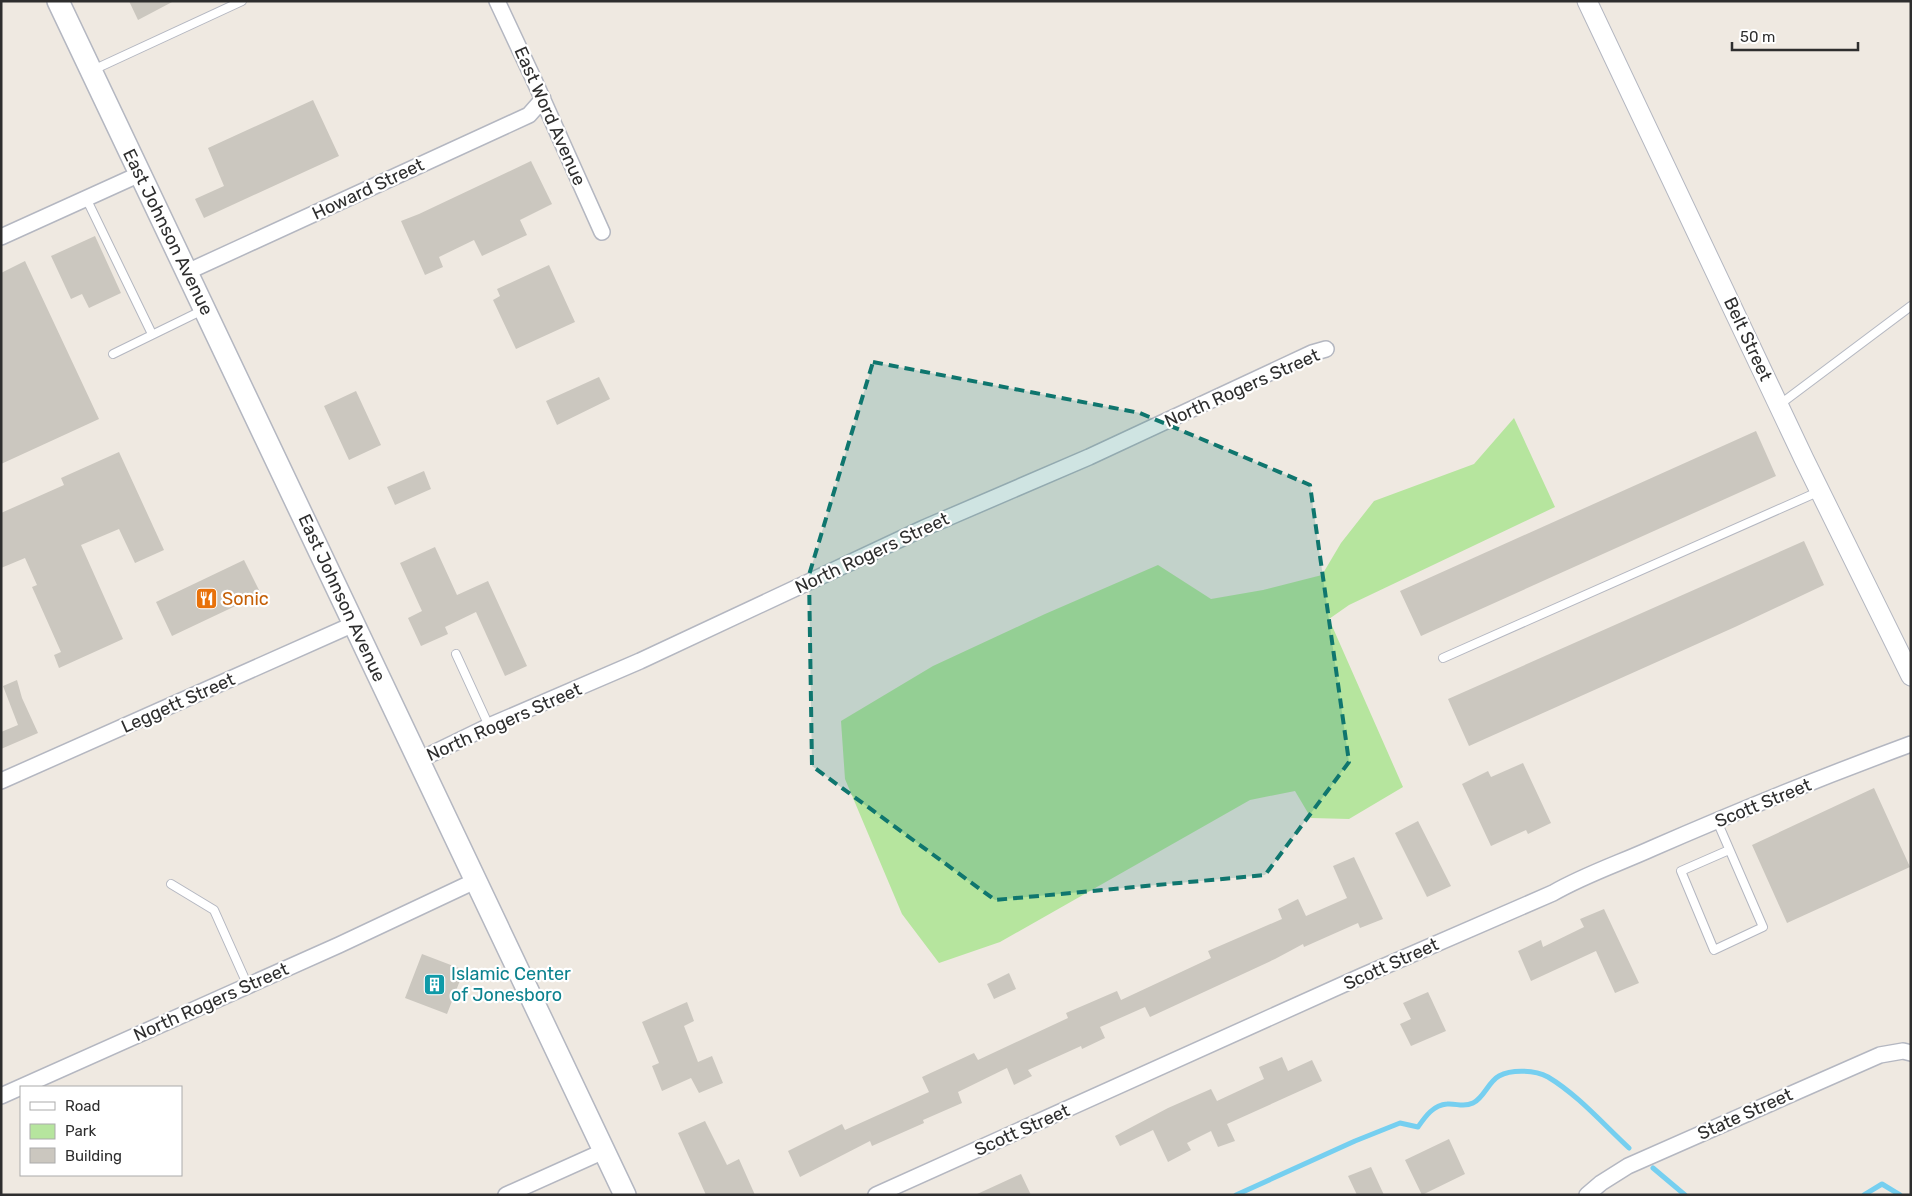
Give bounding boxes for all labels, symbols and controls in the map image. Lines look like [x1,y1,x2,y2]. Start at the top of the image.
scale bar [1732,20,1858,52]
text: 50 m [1740,28,1775,46]
street label: East Word Avenue [509,43,591,189]
street label: East Johnson Avenue [118,145,218,319]
street label: Howard Street [309,153,427,225]
street label: Belt Street [1719,294,1777,384]
street label: North Rogers Street [1161,344,1323,432]
street label: North Rogers Street [791,508,953,598]
street label: East Johnson Avenue [293,511,391,685]
restaurant icon: Sonic [194,587,218,611]
place label: Sonic [222,588,269,610]
street label: Leggett Street [118,668,238,738]
street label: North Rogers Street [423,678,585,766]
street label: Scott Street [1712,774,1814,832]
street label: Scott Street [1340,933,1442,995]
street label: North Rogers Street [130,958,292,1046]
place label: Islamic Center of Jonesboro [451,963,571,1006]
building icon: Islamic Center of Jonesboro [423,972,447,996]
street label: State Street [1694,1083,1796,1145]
legend [20,1086,182,1176]
text: Road [65,1097,101,1115]
street label: Scott Street [971,1099,1073,1161]
text: Park [65,1122,96,1140]
text: Building [65,1147,122,1165]

